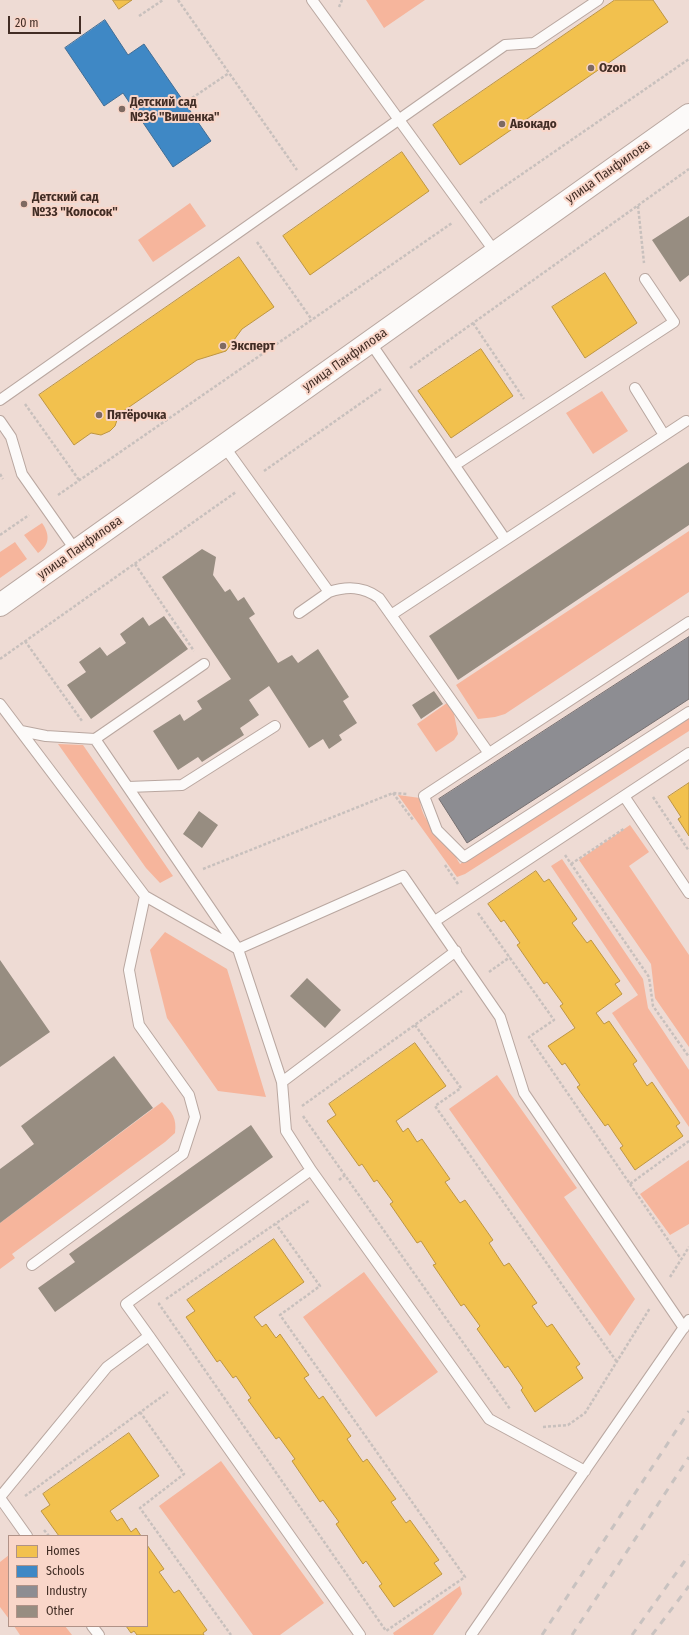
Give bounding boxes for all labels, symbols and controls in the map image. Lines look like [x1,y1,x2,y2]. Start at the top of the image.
scale bar [10,8,83,34]
text: 20 m [15,16,39,30]
place label: Ozon [599,60,626,76]
marker: Ozon [586,63,596,73]
place label: Детский сад №36 "Вишенка" [130,94,220,125]
marker: Детский сад №36 "Вишенка" [117,104,127,114]
place label: Авокадо [510,116,557,132]
marker: Авокадо [497,119,507,129]
street label: улица Панфилова [563,137,653,207]
place label: Детский сад №33 "Колосок" [32,189,118,220]
marker: Детский сад №33 "Колосок" [19,199,29,209]
street label: улица Панфилова [300,325,390,395]
place label: Эксперт [231,338,275,354]
marker: Эксперт [218,341,228,351]
place label: Пятёрочка [107,407,167,423]
marker: Пятёрочка [94,410,104,420]
street label: улица Панфилова [35,513,125,583]
legend [8,1535,148,1627]
text: Homes [46,1544,80,1558]
text: Schools [46,1564,84,1578]
text: Industry [46,1584,87,1598]
text: Other [46,1604,74,1618]

